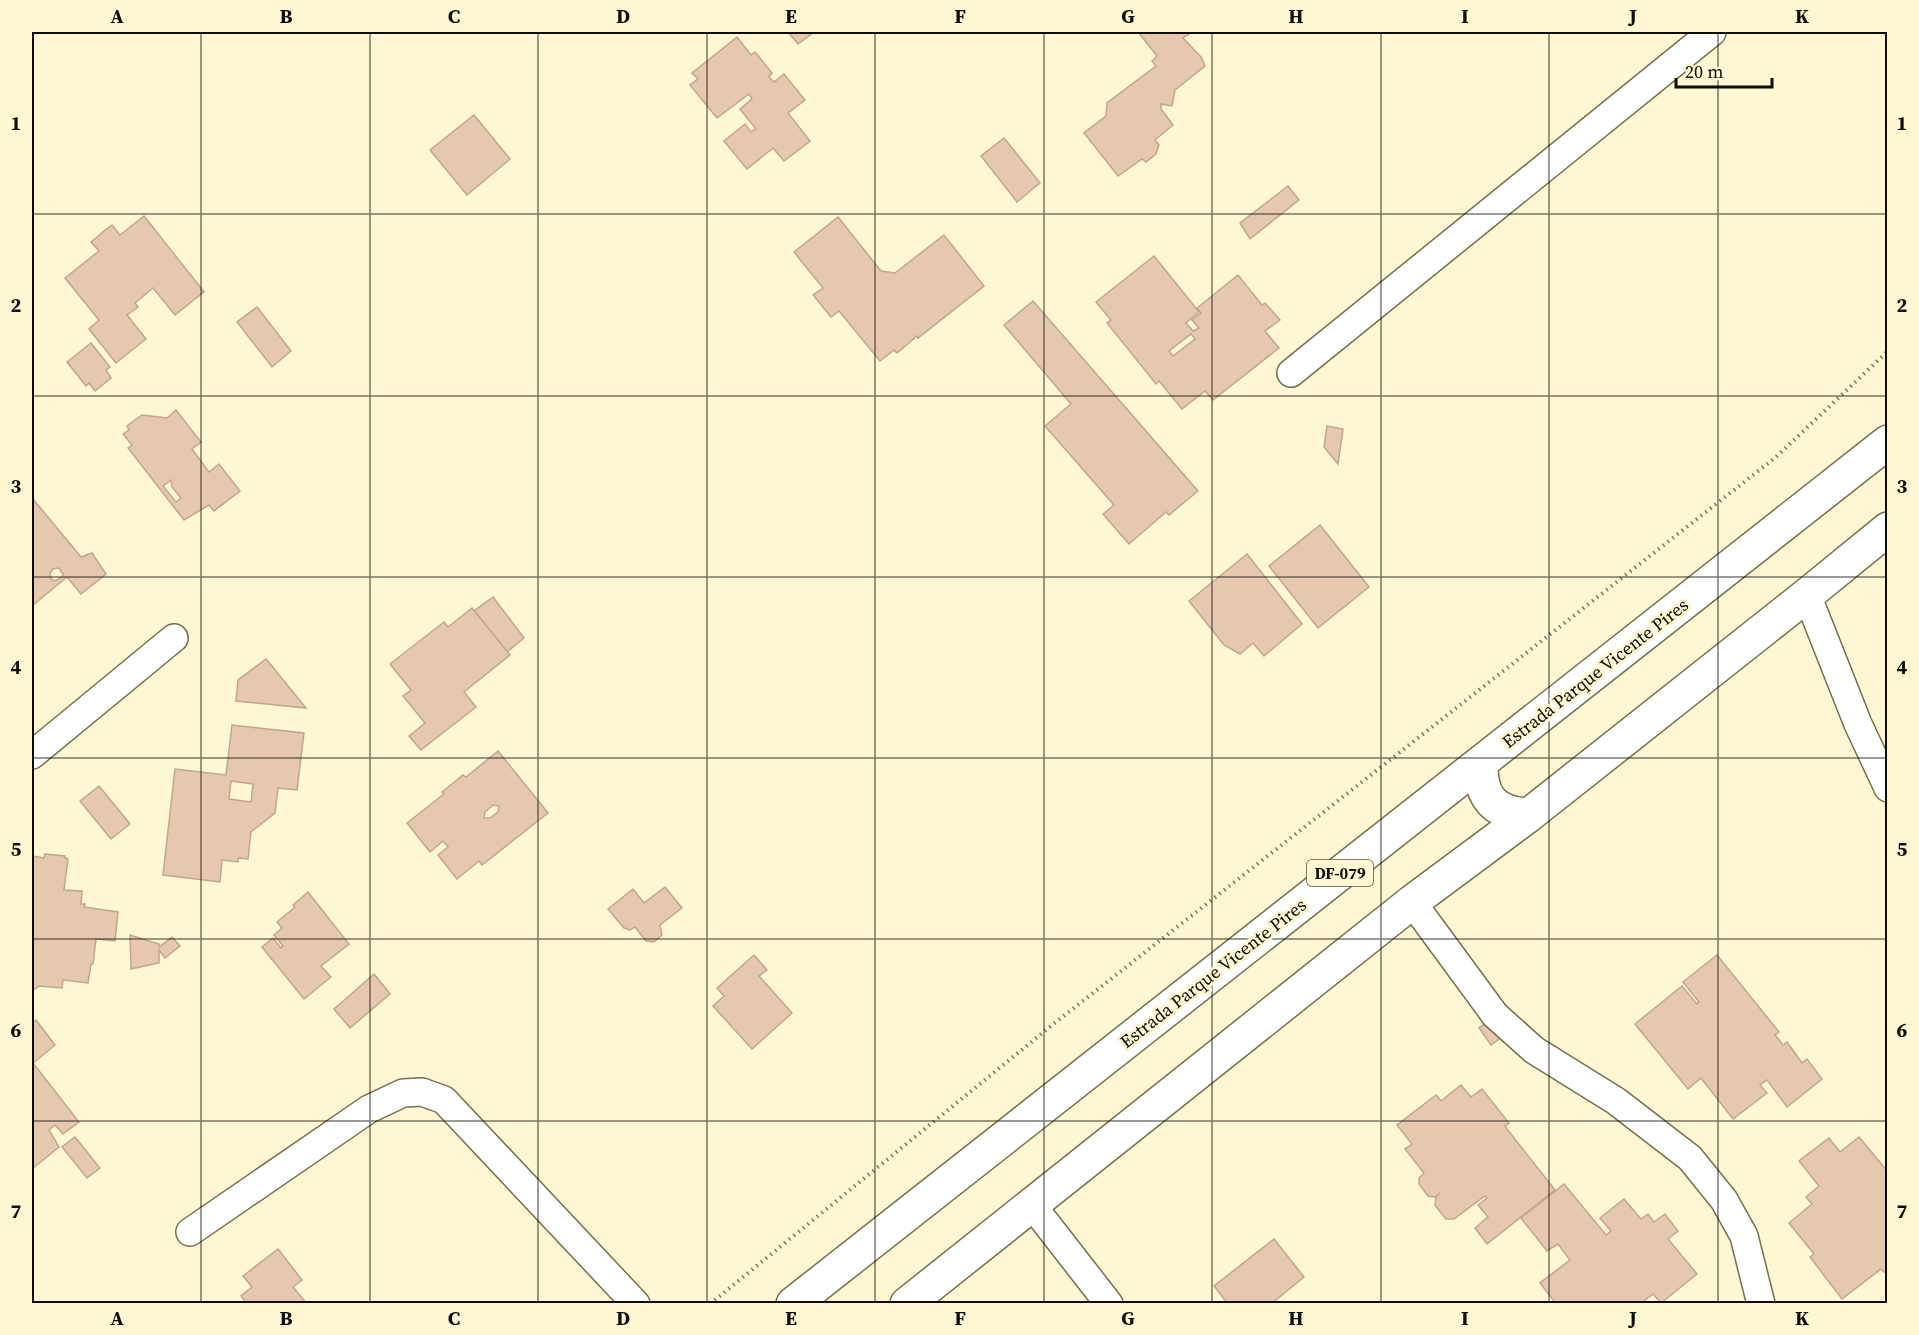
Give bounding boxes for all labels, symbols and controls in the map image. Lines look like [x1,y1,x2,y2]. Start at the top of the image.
text: A [110,2,124,30]
text: B [279,2,293,30]
text: C [448,2,460,30]
text: D [616,2,630,30]
text: E [785,2,797,30]
text: F [954,2,966,30]
text: G [1121,2,1135,30]
text: H [1288,2,1304,30]
text: I [1461,2,1469,30]
text: J [1627,2,1637,30]
text: K [1795,2,1809,30]
scale bar [1676,51,1772,89]
text: 20 m [1685,59,1723,84]
text: 1 [11,109,21,137]
text: 1 [1897,109,1907,137]
text: 2 [11,291,22,319]
text: 2 [1897,291,1908,319]
text: 3 [11,472,22,500]
text: 3 [1897,472,1908,500]
street label: Estrada Parque Vicente Pires [1497,592,1694,754]
text: 4 [11,653,22,681]
text: 4 [1897,653,1908,681]
text: 5 [11,835,22,863]
text: 5 [1897,835,1908,863]
road number: DF-079 [1307,860,1373,886]
street label: Estrada Parque Vicente Pires [1115,892,1312,1054]
text: 6 [11,1016,22,1044]
text: 6 [1897,1016,1908,1044]
text: 7 [11,1197,22,1225]
text: 7 [1897,1197,1908,1225]
text: A [110,1304,124,1332]
text: B [279,1304,293,1332]
text: C [448,1304,460,1332]
text: D [616,1304,630,1332]
text: E [785,1304,797,1332]
text: F [954,1304,966,1332]
text: G [1121,1304,1135,1332]
text: H [1288,1304,1304,1332]
text: I [1461,1304,1469,1332]
text: J [1627,1304,1637,1332]
text: K [1795,1304,1809,1332]

